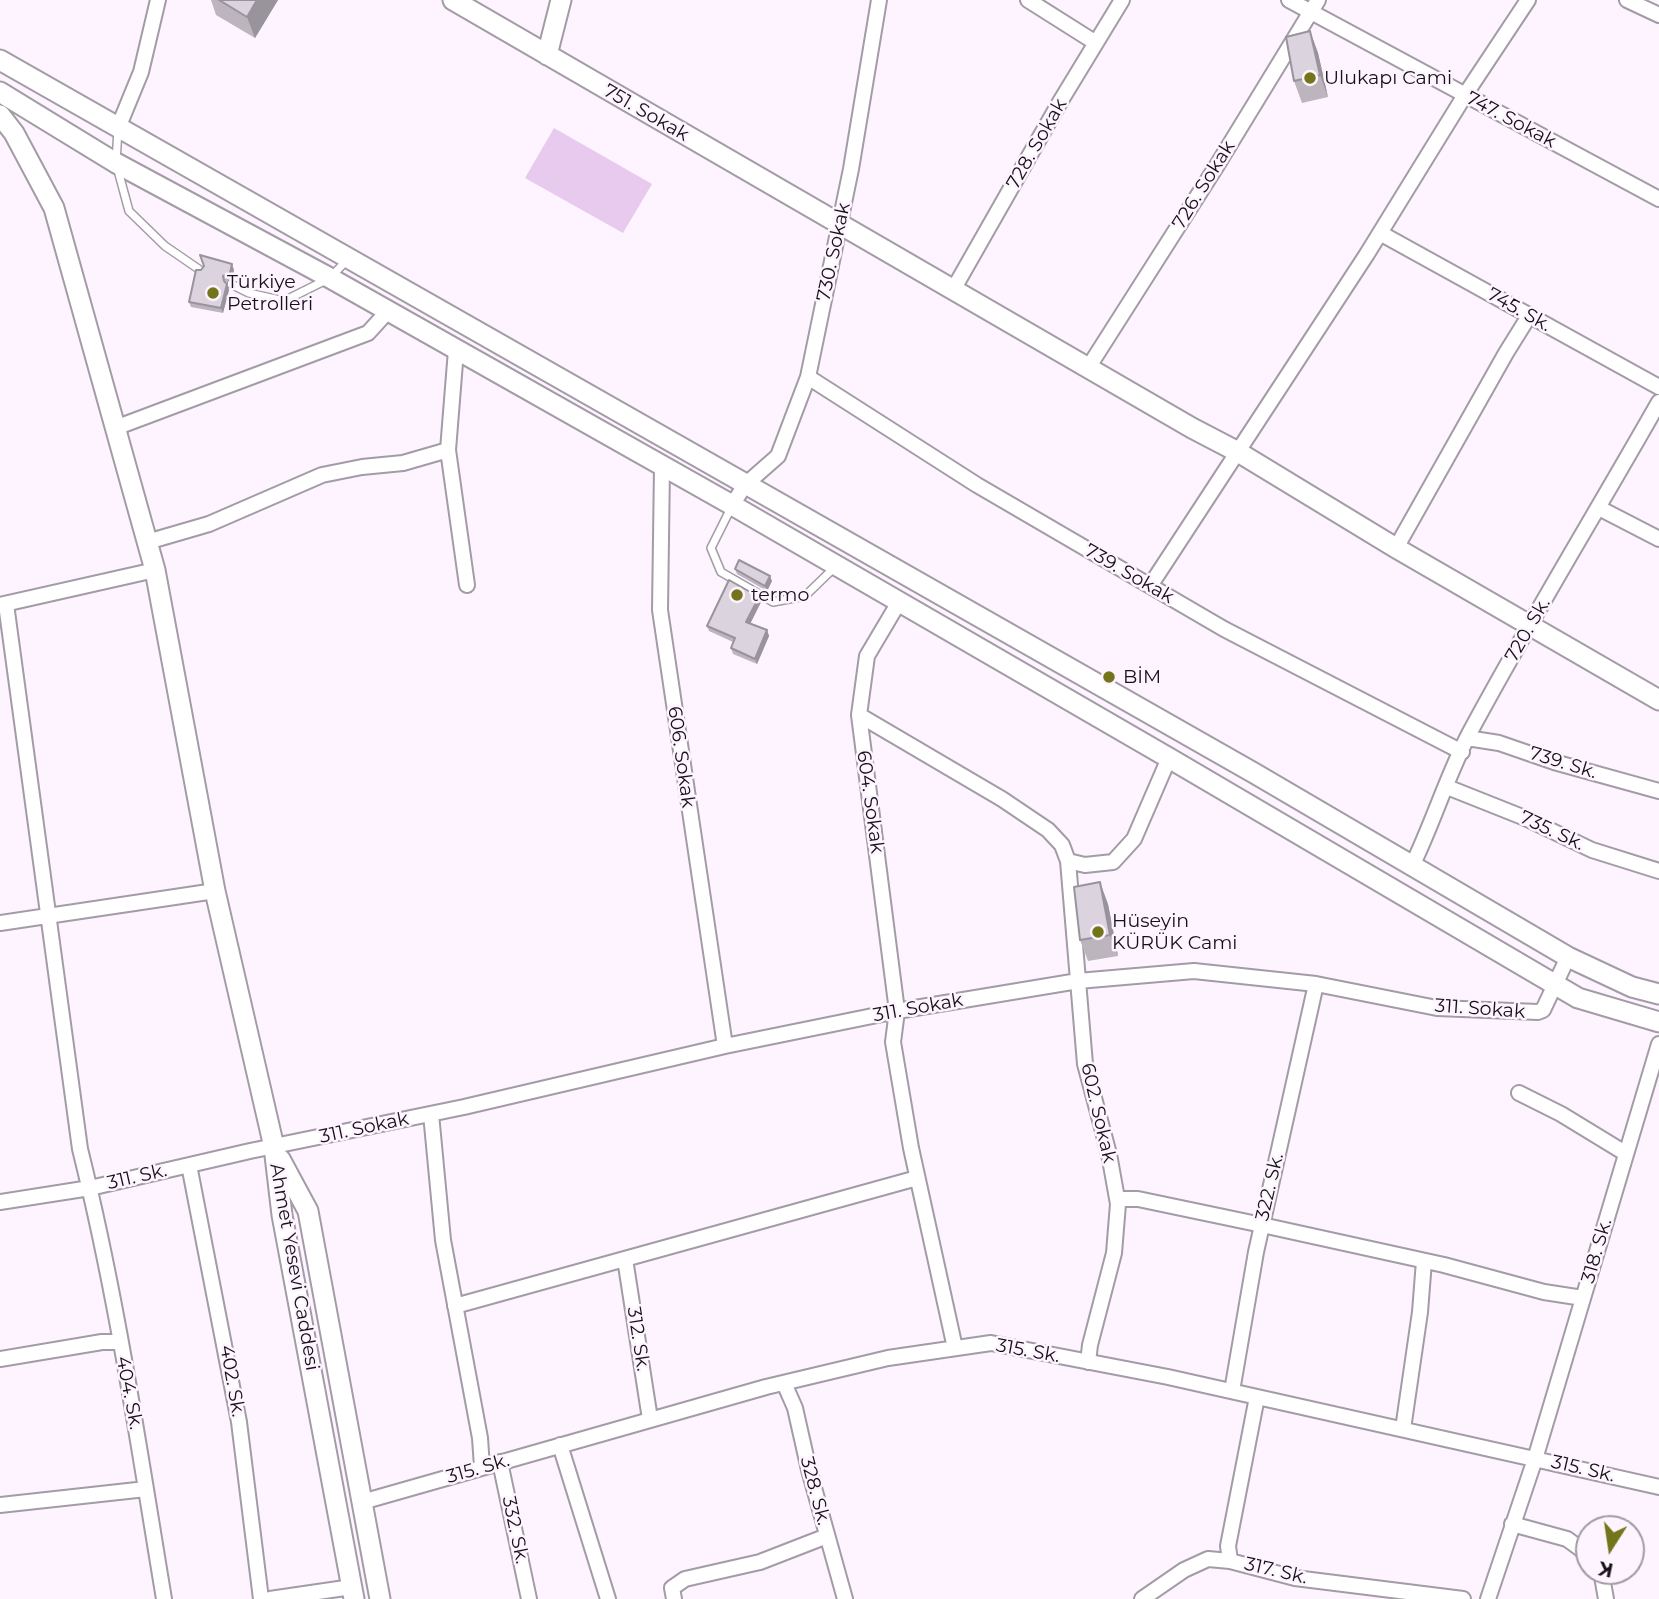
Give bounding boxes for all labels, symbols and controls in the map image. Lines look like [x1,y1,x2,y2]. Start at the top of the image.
place label: Ulukapı Cami [1324,67,1452,89]
marker: Ulukapı Cami [1302,70,1318,86]
street label: 751. Sokak [599,79,693,147]
street label: 747. Sokak [1462,87,1560,153]
street label: 728. Sokak [1002,95,1072,193]
street label: 726. Sokak [1168,137,1240,233]
street label: 730. Sokak [812,201,856,303]
place label: Türkiye Petrolleri [227,271,313,315]
street label: 745. Sk. [1483,283,1555,337]
marker: Türkiye Petrolleri [205,285,221,301]
street label: 739. Sokak [1080,539,1178,609]
place label: termo [751,584,809,606]
marker: termo [729,587,745,603]
street label: 720. Sk. [1500,594,1556,666]
place label: BİM [1123,666,1161,688]
marker: BİM [1101,669,1117,685]
street label: 606. Sokak [663,705,699,809]
street label: 739. Sk. [1526,742,1600,784]
street label: 604. Sokak [852,749,888,855]
street label: 735. Sk. [1516,806,1588,856]
place label: Hüseyin KÜRÜK Cami [1112,910,1237,954]
marker: Hüseyin KÜRÜK Cami [1090,924,1106,940]
street label: 311. Sokak [871,989,965,1027]
street label: 311. Sokak [1434,994,1526,1024]
street label: 602. Sokak [1075,1061,1121,1165]
street label: 311. Sokak [317,1107,411,1149]
street label: 322. Sk. [1251,1151,1289,1223]
street label: 311. Sk. [105,1159,169,1195]
street label: Ahmet Yesevi Caddesi [265,1161,323,1373]
street label: 318. Sk. [1577,1216,1617,1286]
street label: 312. Sk. [622,1305,654,1373]
street label: 315. Sk. [994,1334,1062,1368]
street label: 402. Sk. [214,1343,250,1419]
street label: 404. Sk. [111,1354,147,1432]
street label: 315. Sk. [444,1449,512,1489]
street label: 315. Sk. [1549,1451,1617,1487]
street label: 328. Sk. [795,1454,835,1528]
street label: 332. Sk. [497,1494,533,1566]
north arrow [1575,1515,1645,1585]
street label: 317. Sk. [1242,1553,1310,1589]
text: K [1597,1556,1615,1582]

